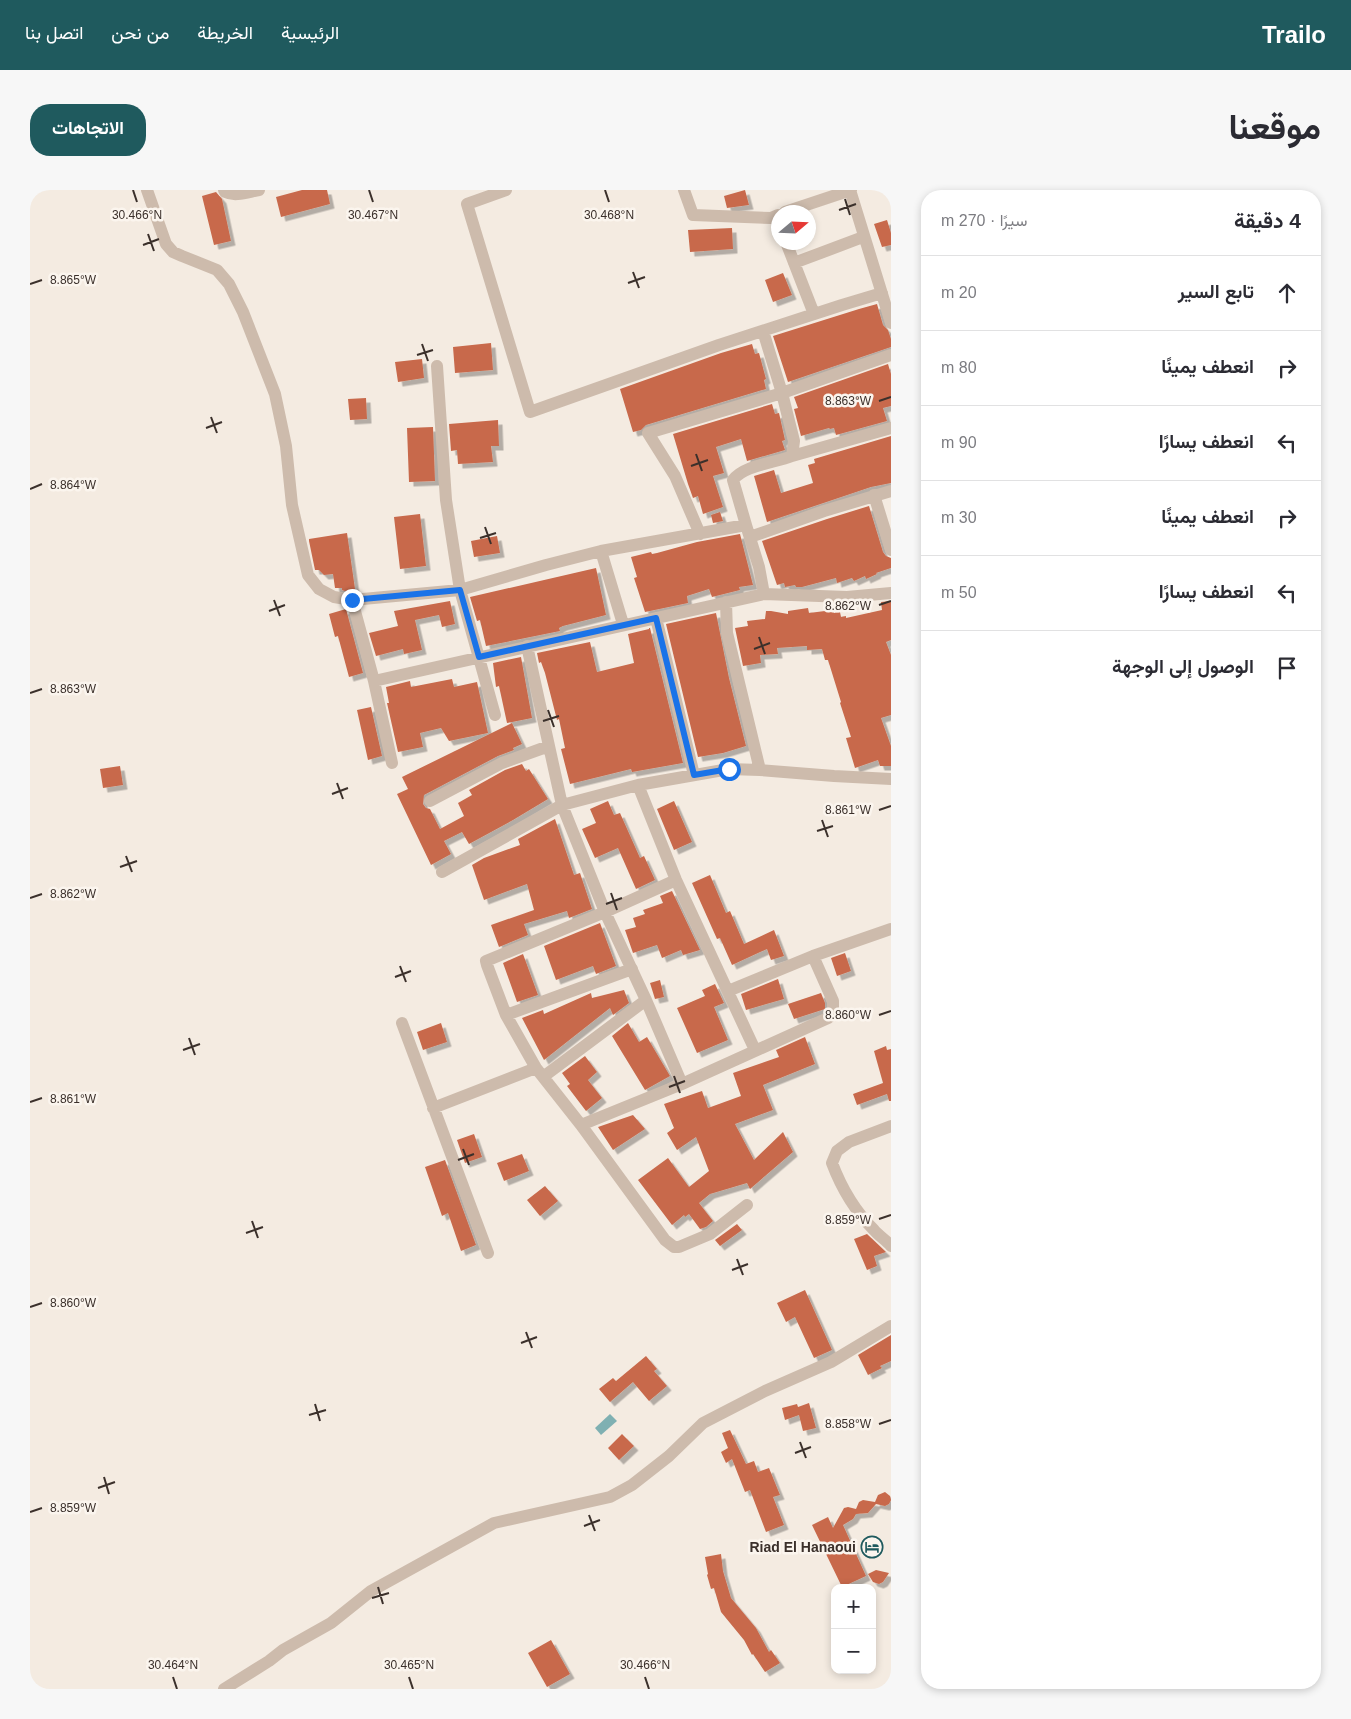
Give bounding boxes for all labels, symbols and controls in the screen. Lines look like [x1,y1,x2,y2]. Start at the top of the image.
text: Trailo [1262,21,1326,48]
text: اتصل بنا [25,23,83,43]
text: من نحن [111,23,169,43]
text: الخريطة [197,23,253,43]
text: الرئيسية [281,23,339,43]
button: الاتجاهات [30,104,146,156]
text: موقعنا [1228,107,1321,146]
north arrow [771,205,816,250]
text: 30.466°N [112,208,162,222]
text: 30.467°N [348,208,398,222]
text: 30.468°N [584,208,634,222]
text: 4 دقيقة [1234,209,1301,232]
text: سيرًا · 270 m [941,212,1027,229]
text: 8.865°W [50,273,97,287]
icon: ahead [1273,279,1301,307]
text: تابع السير [1178,281,1254,302]
text: 20 m [941,284,977,301]
icon: right [1273,354,1301,382]
text: انعطف يمينًا [1161,356,1254,377]
text: 80 m [941,359,977,376]
text: 8.863°W [825,394,872,408]
icon: left [1273,429,1301,457]
text: انعطف يسارًا [1159,431,1254,452]
text: 90 m [941,434,977,451]
text: 8.864°W [50,478,97,492]
icon: right [1273,504,1301,532]
text: انعطف يمينًا [1161,506,1254,527]
text: 30 m [941,509,977,526]
icon: left [1273,579,1301,607]
text: انعطف يسارًا [1159,581,1254,602]
text: 50 m [941,584,977,601]
route end [341,589,364,612]
text: 8.862°W [825,599,872,613]
icon: arrive [1273,654,1301,682]
text: الوصول إلى الوجهة [1112,656,1254,677]
text: 8.863°W [50,682,97,696]
route start [718,758,741,781]
text: 8.861°W [825,803,872,817]
text: 8.862°W [50,887,97,901]
text: 8.860°W [825,1008,872,1022]
text: 8.861°W [50,1092,97,1106]
text: 8.859°W [825,1213,872,1227]
text: 8.860°W [50,1296,97,1310]
text: 8.858°W [825,1417,872,1431]
text: 8.859°W [50,1501,97,1515]
hotel icon: Riad El Hanaoui [860,1535,884,1559]
place label: Riad El Hanaoui [749,1539,856,1555]
map controls [831,1584,876,1674]
button: + [831,1584,876,1629]
button: − [831,1629,876,1674]
text: 30.464°N [148,1658,198,1672]
text: 30.465°N [384,1658,434,1672]
text: 30.466°N [620,1658,670,1672]

